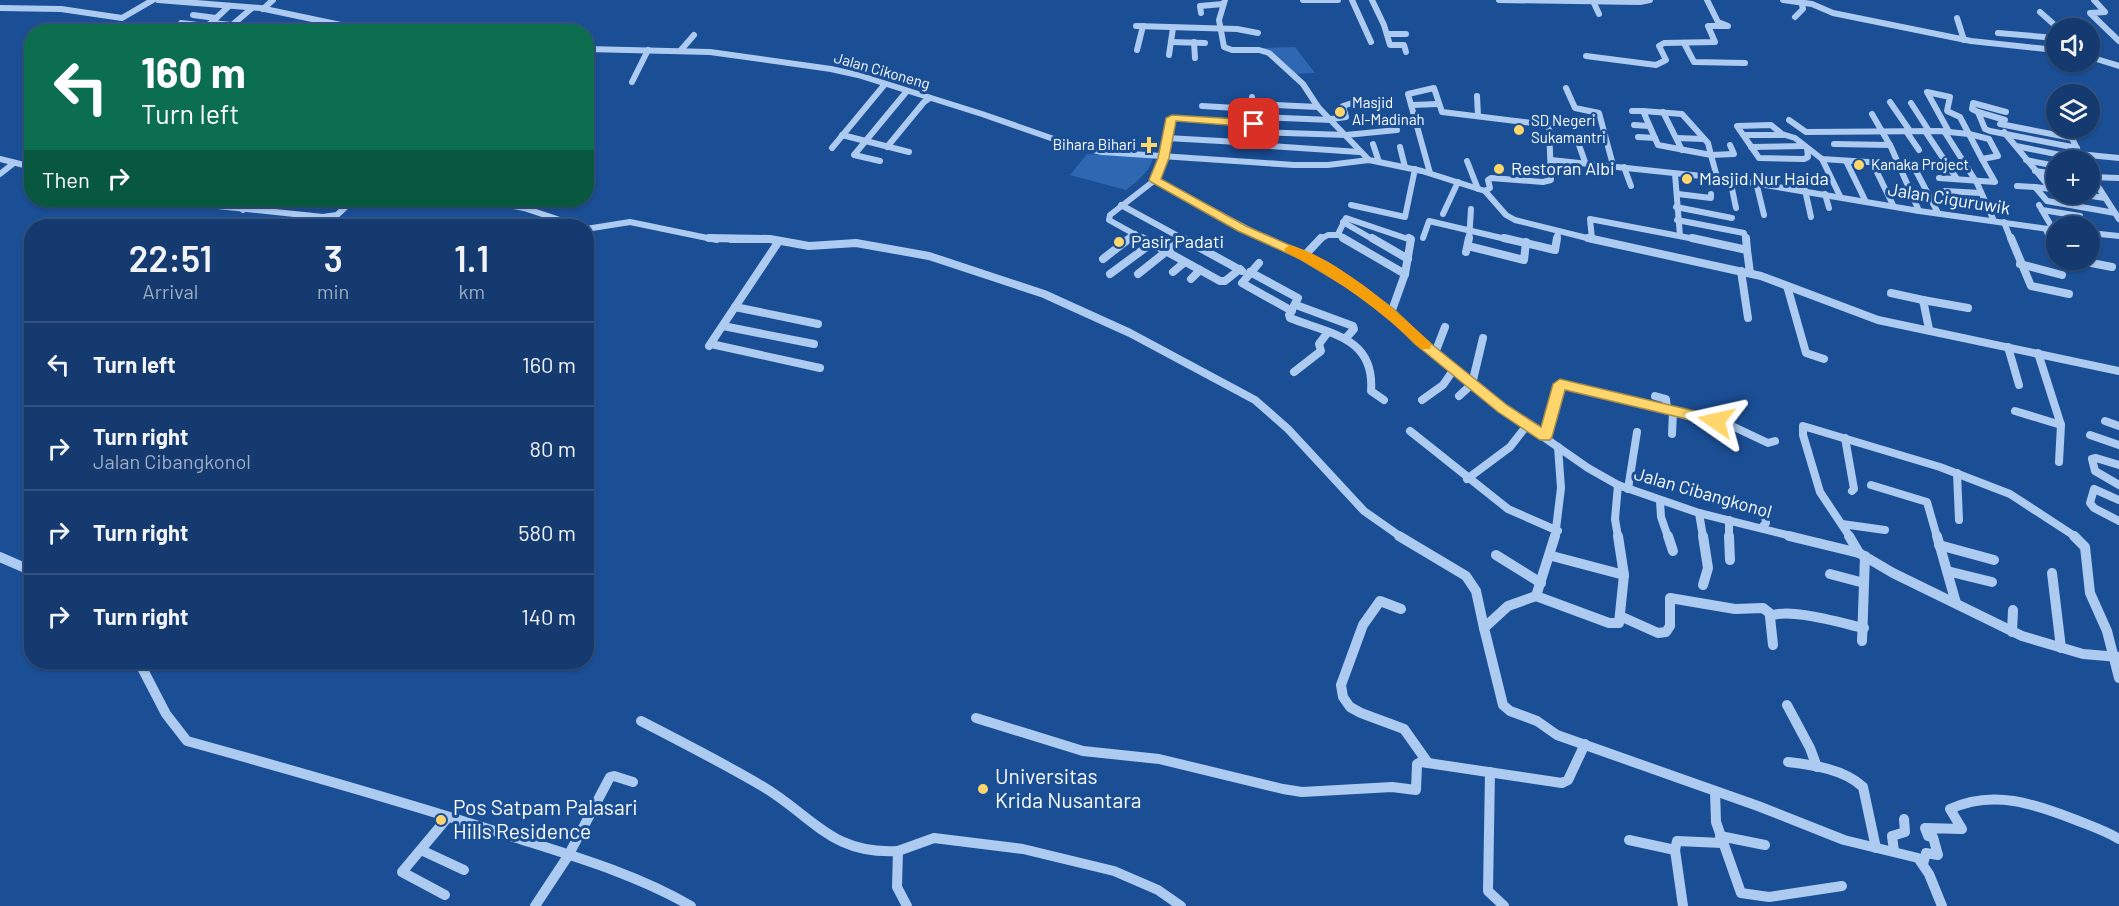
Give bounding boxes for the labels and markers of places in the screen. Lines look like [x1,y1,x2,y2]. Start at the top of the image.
place label: Masjid Al-Madinah [1352,93,1425,128]
pin [1228,98,1279,149]
marker: Masjid Al-Madinah [1333,105,1347,119]
place label: SD Negeri Sukamantri [1531,111,1606,146]
marker: SD Negeri Sukamantri [1512,123,1526,137]
place label: Bihara Bihari [1053,135,1136,153]
marker: Bihara Bihari [1140,136,1158,154]
place label: Kanaka Project [1871,155,1969,173]
place label: Restoran Albi [1511,157,1615,179]
marker: Kanaka Project [1852,158,1866,172]
marker: Restoran Albi [1492,162,1506,176]
place label: Masjid Nur Haida [1699,167,1829,189]
marker: Masjid Nur Haida [1680,172,1694,186]
place label: Pasir Padati [1131,230,1224,252]
marker: Pasir Padati [1112,235,1126,249]
place label: Universitas Krida Nusantara [995,763,1142,812]
marker: Universitas Krida Nusantara [976,782,990,796]
place label: Pos Satpam Palasari Hills Residence [453,794,638,843]
marker: Pos Satpam Palasari Hills Residence [434,813,448,827]

